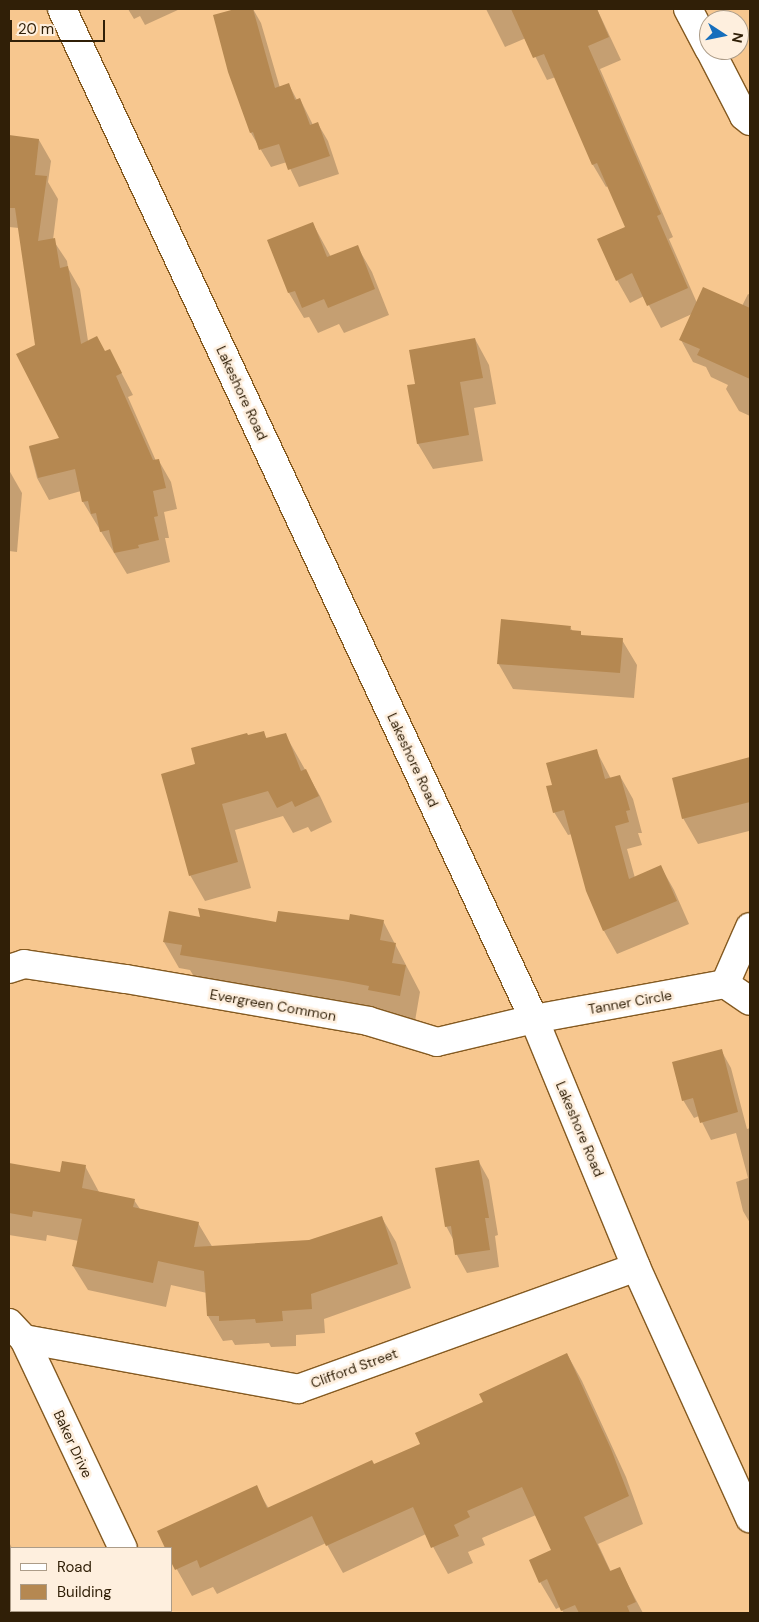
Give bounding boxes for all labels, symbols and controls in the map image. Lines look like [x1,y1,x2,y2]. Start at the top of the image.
scale bar [12,10,108,42]
north arrow [699,10,749,60]
text: 20 m [18,19,54,39]
text: N [728,31,748,44]
street label: Lakeshore Road [213,343,271,443]
street label: Lakeshore Road [384,710,442,810]
street label: Evergreen Common [209,986,337,1024]
street label: Tanner Circle [587,986,673,1018]
street label: Lakeshore Road [552,1079,608,1179]
street label: Clifford Street [308,1345,400,1391]
street label: Baker Drive [50,1408,96,1480]
legend [10,1547,172,1612]
text: Road [57,1557,92,1577]
text: Building [57,1582,112,1602]

